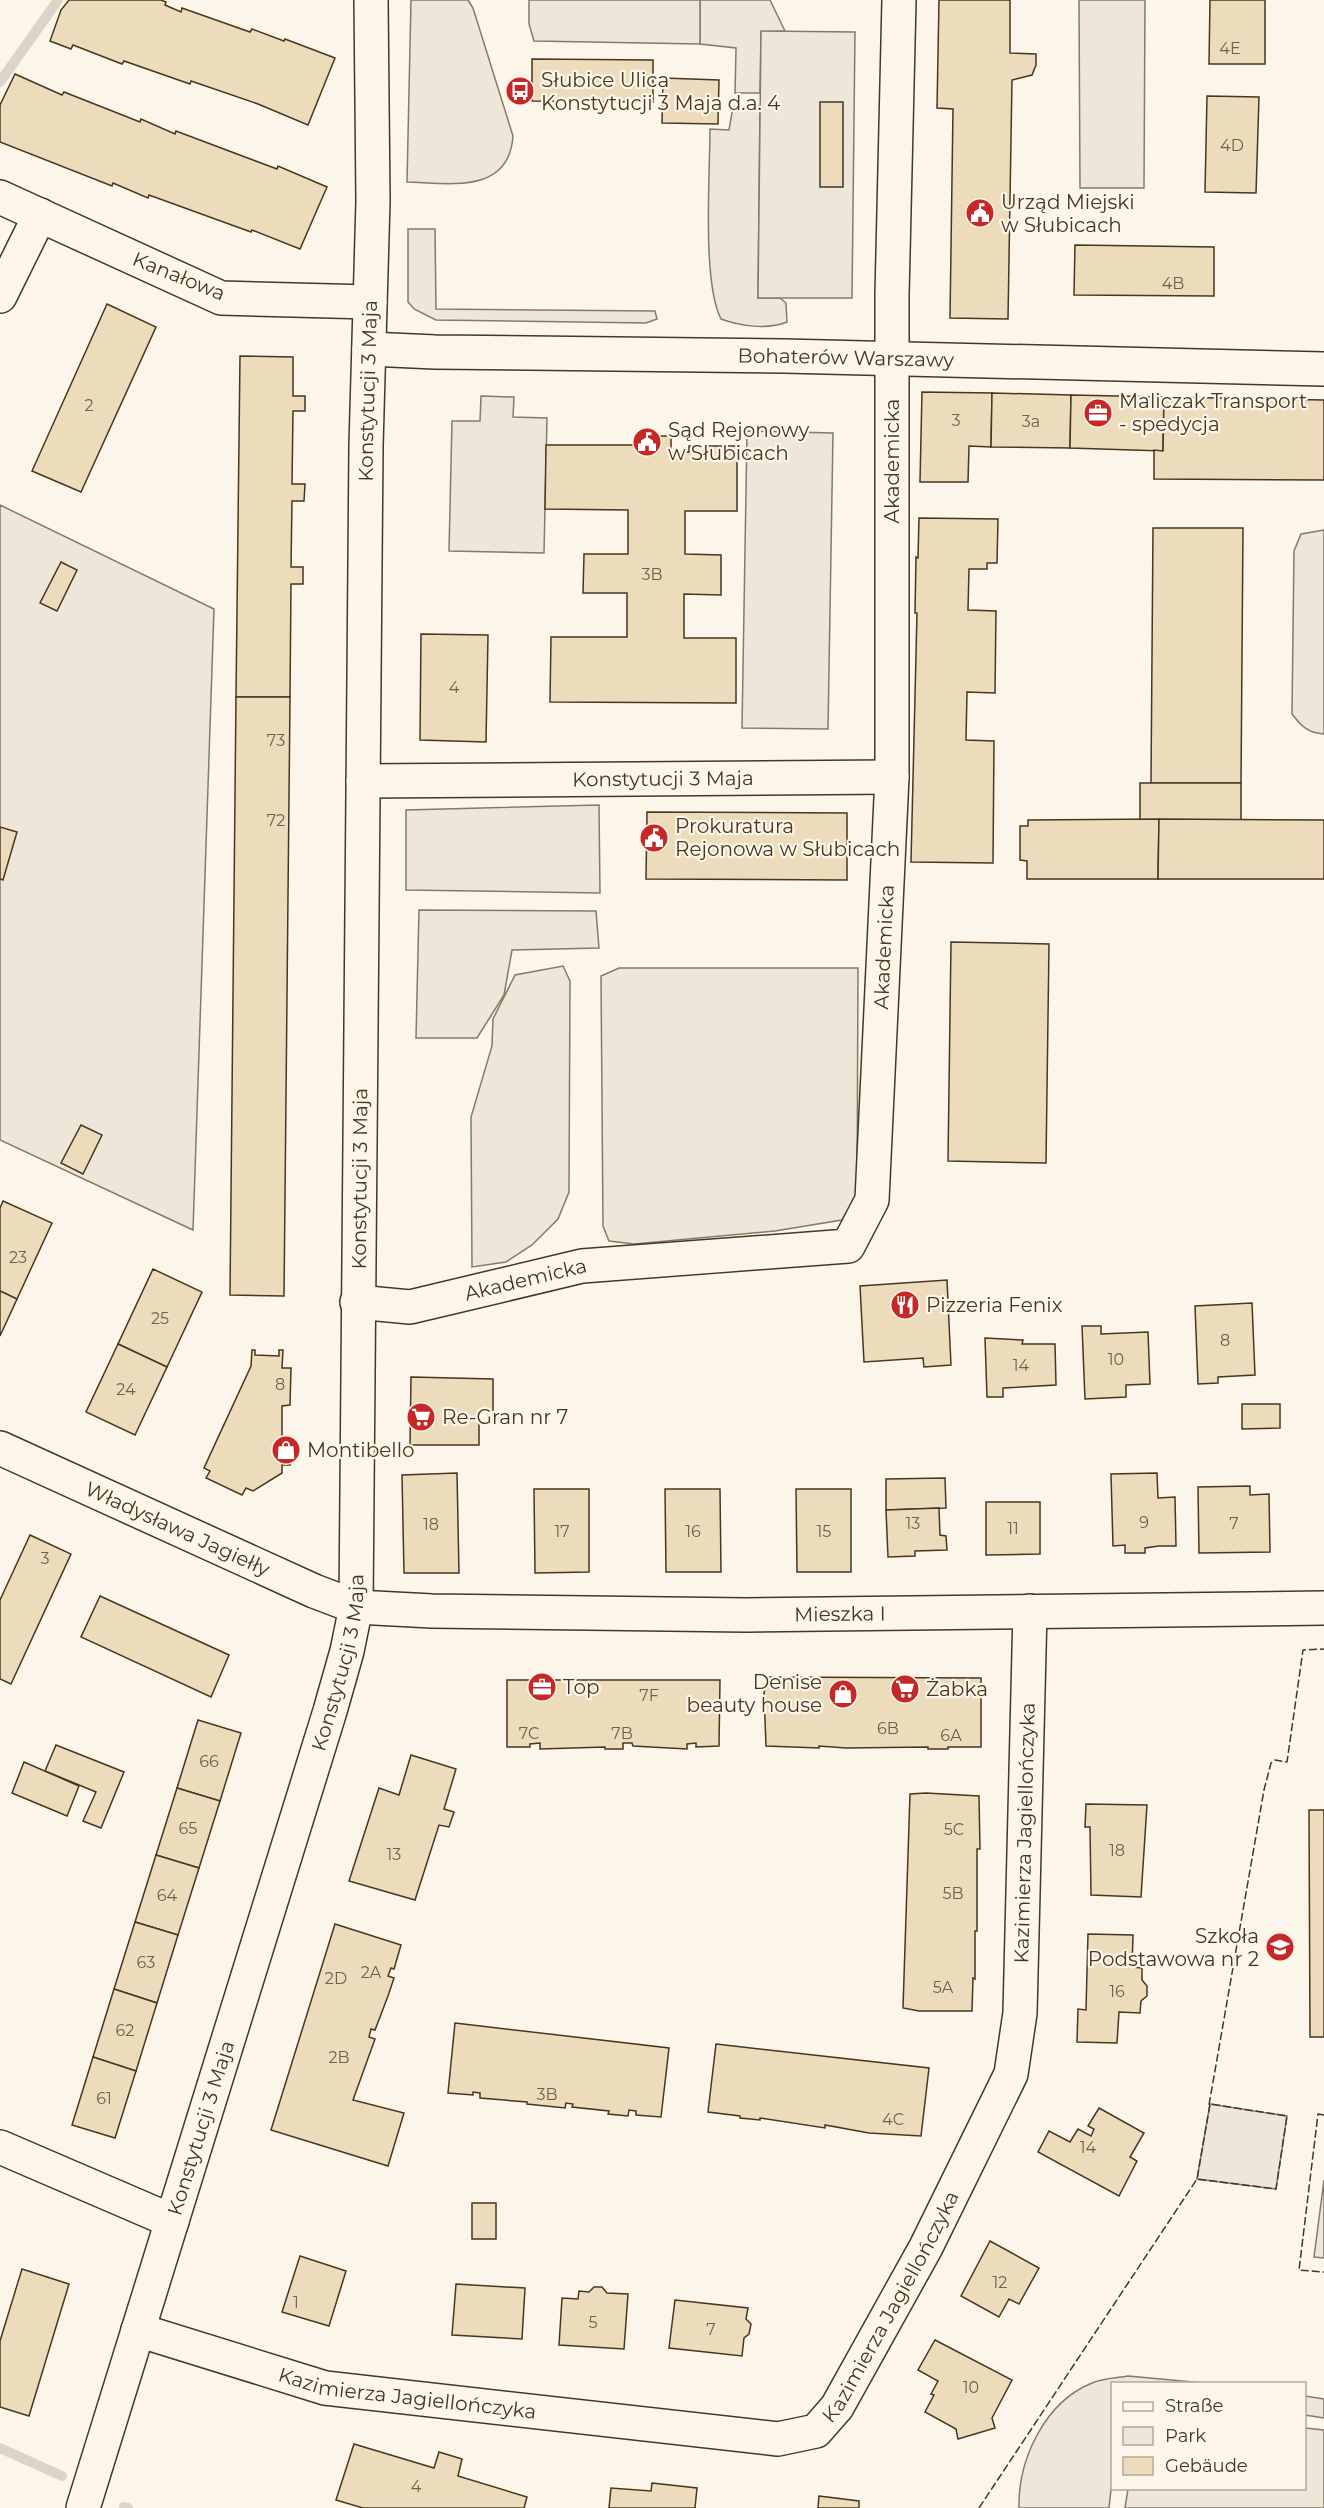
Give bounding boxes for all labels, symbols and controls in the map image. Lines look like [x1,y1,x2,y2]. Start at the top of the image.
house number: 4E [1219,39,1241,58]
place label: Słubice Ulica Konstytucji 3 Maja d.a. 4 [541,68,780,115]
bus stop icon: Słubice Ulica Konstytucji 3 Maja d.a. 4 [504,75,536,107]
house number: 4D [1220,136,1244,155]
place label: Urząd Miejski w Słubicach [1001,190,1135,237]
public building icon: Urząd Miejski w Słubicach [964,197,996,229]
street label: Kanałowa [129,247,229,305]
house number: 4B [1162,274,1184,293]
street label: Konstytucji 3 Maja [354,300,382,482]
street label: Bohaterów Warszawy [738,343,955,372]
place label: Maliczak Transport - spedycja [1119,389,1307,436]
house number: 2 [84,396,94,415]
office icon: Maliczak Transport - spedycja [1082,397,1114,429]
street label: Akademicka [880,399,904,523]
house number: 3 [951,411,961,430]
house number: 3a [1022,412,1040,431]
place label: Sąd Rejonowy w Słubicach [668,418,810,465]
public building icon: Sąd Rejonowy w Słubicach [631,426,663,458]
house number: 3B [641,565,663,584]
house number: 4 [449,678,460,697]
house number: 73 [267,731,285,750]
street label: Konstytucji 3 Maja [572,766,754,791]
house number: 72 [267,811,285,830]
place label: Prokuratura Rejonowa w Słubicach [675,814,900,861]
public building icon: Prokuratura Rejonowa w Słubicach [638,822,670,854]
street label: Akademicka [869,884,899,1010]
street label: Konstytucji 3 Maja [347,1088,372,1270]
house number: 23 [9,1248,27,1267]
street label: Akademicka [462,1253,589,1306]
restaurant icon: Pizzeria Fenix [889,1289,921,1321]
place label: Pizzeria Fenix [926,1293,1063,1317]
house number: 25 [151,1309,169,1328]
house number: 8 [1220,1331,1230,1350]
house number: 10 [1108,1350,1124,1369]
house number: 14 [1013,1356,1030,1375]
house number: 8 [275,1375,285,1394]
house number: 24 [116,1380,136,1399]
supermarket icon: Re-Gran nr 7 [405,1401,437,1433]
place label: Re-Gran nr 7 [442,1405,568,1429]
shop icon: Montibello [270,1434,302,1466]
place label: Montibello [307,1438,415,1462]
street label: Władysława Jagiełły [81,1476,274,1581]
house number: 9 [1139,1513,1149,1532]
house number: 13 [906,1514,920,1533]
house number: 7 [1229,1514,1239,1533]
house number: 18 [423,1515,439,1534]
house number: 11 [1007,1519,1019,1538]
house number: 17 [554,1522,570,1541]
house number: 16 [685,1522,701,1541]
house number: 15 [817,1522,831,1541]
house number: 3 [40,1549,50,1568]
street label: Konstytucji 3 Maja [306,1574,369,1754]
street label: Mieszka I [794,1601,886,1626]
place label: Denise beauty house [687,1670,822,1717]
office icon: Top [526,1671,558,1703]
supermarket icon: Żabka [889,1673,921,1705]
place label: Top [563,1675,599,1699]
place label: Żabka [926,1677,988,1701]
shop icon: Denise beauty house [827,1678,859,1710]
house number: 7F [639,1686,659,1705]
street label: Kazimierza Jagiellończyka [1009,1702,1040,1964]
house number: 6B [877,1719,899,1738]
house number: 7C [519,1724,539,1743]
house number: 7B [611,1724,633,1743]
house number: 6A [940,1726,962,1745]
house number: 66 [199,1752,219,1771]
house number: 65 [179,1819,197,1838]
house number: 5C [944,1820,964,1839]
house number: 18 [1109,1841,1125,1860]
house number: 13 [387,1845,401,1864]
house number: 5B [942,1884,964,1903]
house number: 64 [157,1886,178,1905]
place label: Szkoła Podstawowa nr 2 [1088,1924,1259,1971]
school or university icon: Szkoła Podstawowa nr 2 [1264,1931,1296,1963]
house number: 63 [137,1953,155,1972]
house number: 2A [361,1963,382,1982]
house number: 2D [325,1969,347,1988]
house number: 5A [933,1978,954,1997]
house number: 16 [1109,1982,1125,2001]
house number: 62 [116,2021,134,2040]
street label: Konstytucji 3 Maja [162,2037,239,2218]
house number: 2B [328,2048,350,2067]
house number: 3B [536,2085,558,2104]
house number: 61 [96,2089,112,2108]
house number: 4C [882,2110,904,2129]
house number: 14 [1080,2138,1097,2157]
street label: Kazimierza Jagiellończyka [817,2187,964,2428]
house number: 12 [993,2273,1007,2292]
house number: 1 [293,2293,299,2312]
house number: 5 [588,2313,598,2332]
house number: 7 [706,2320,716,2339]
street label: Kazimierza Jagiellończyka [275,2362,538,2424]
house number: 10 [963,2378,979,2397]
legend [1111,2382,1306,2490]
text: Straße [1165,2395,1224,2417]
text: Park [1165,2425,1206,2447]
text: Gebäude [1165,2455,1248,2477]
house number: 4 [411,2477,422,2496]

